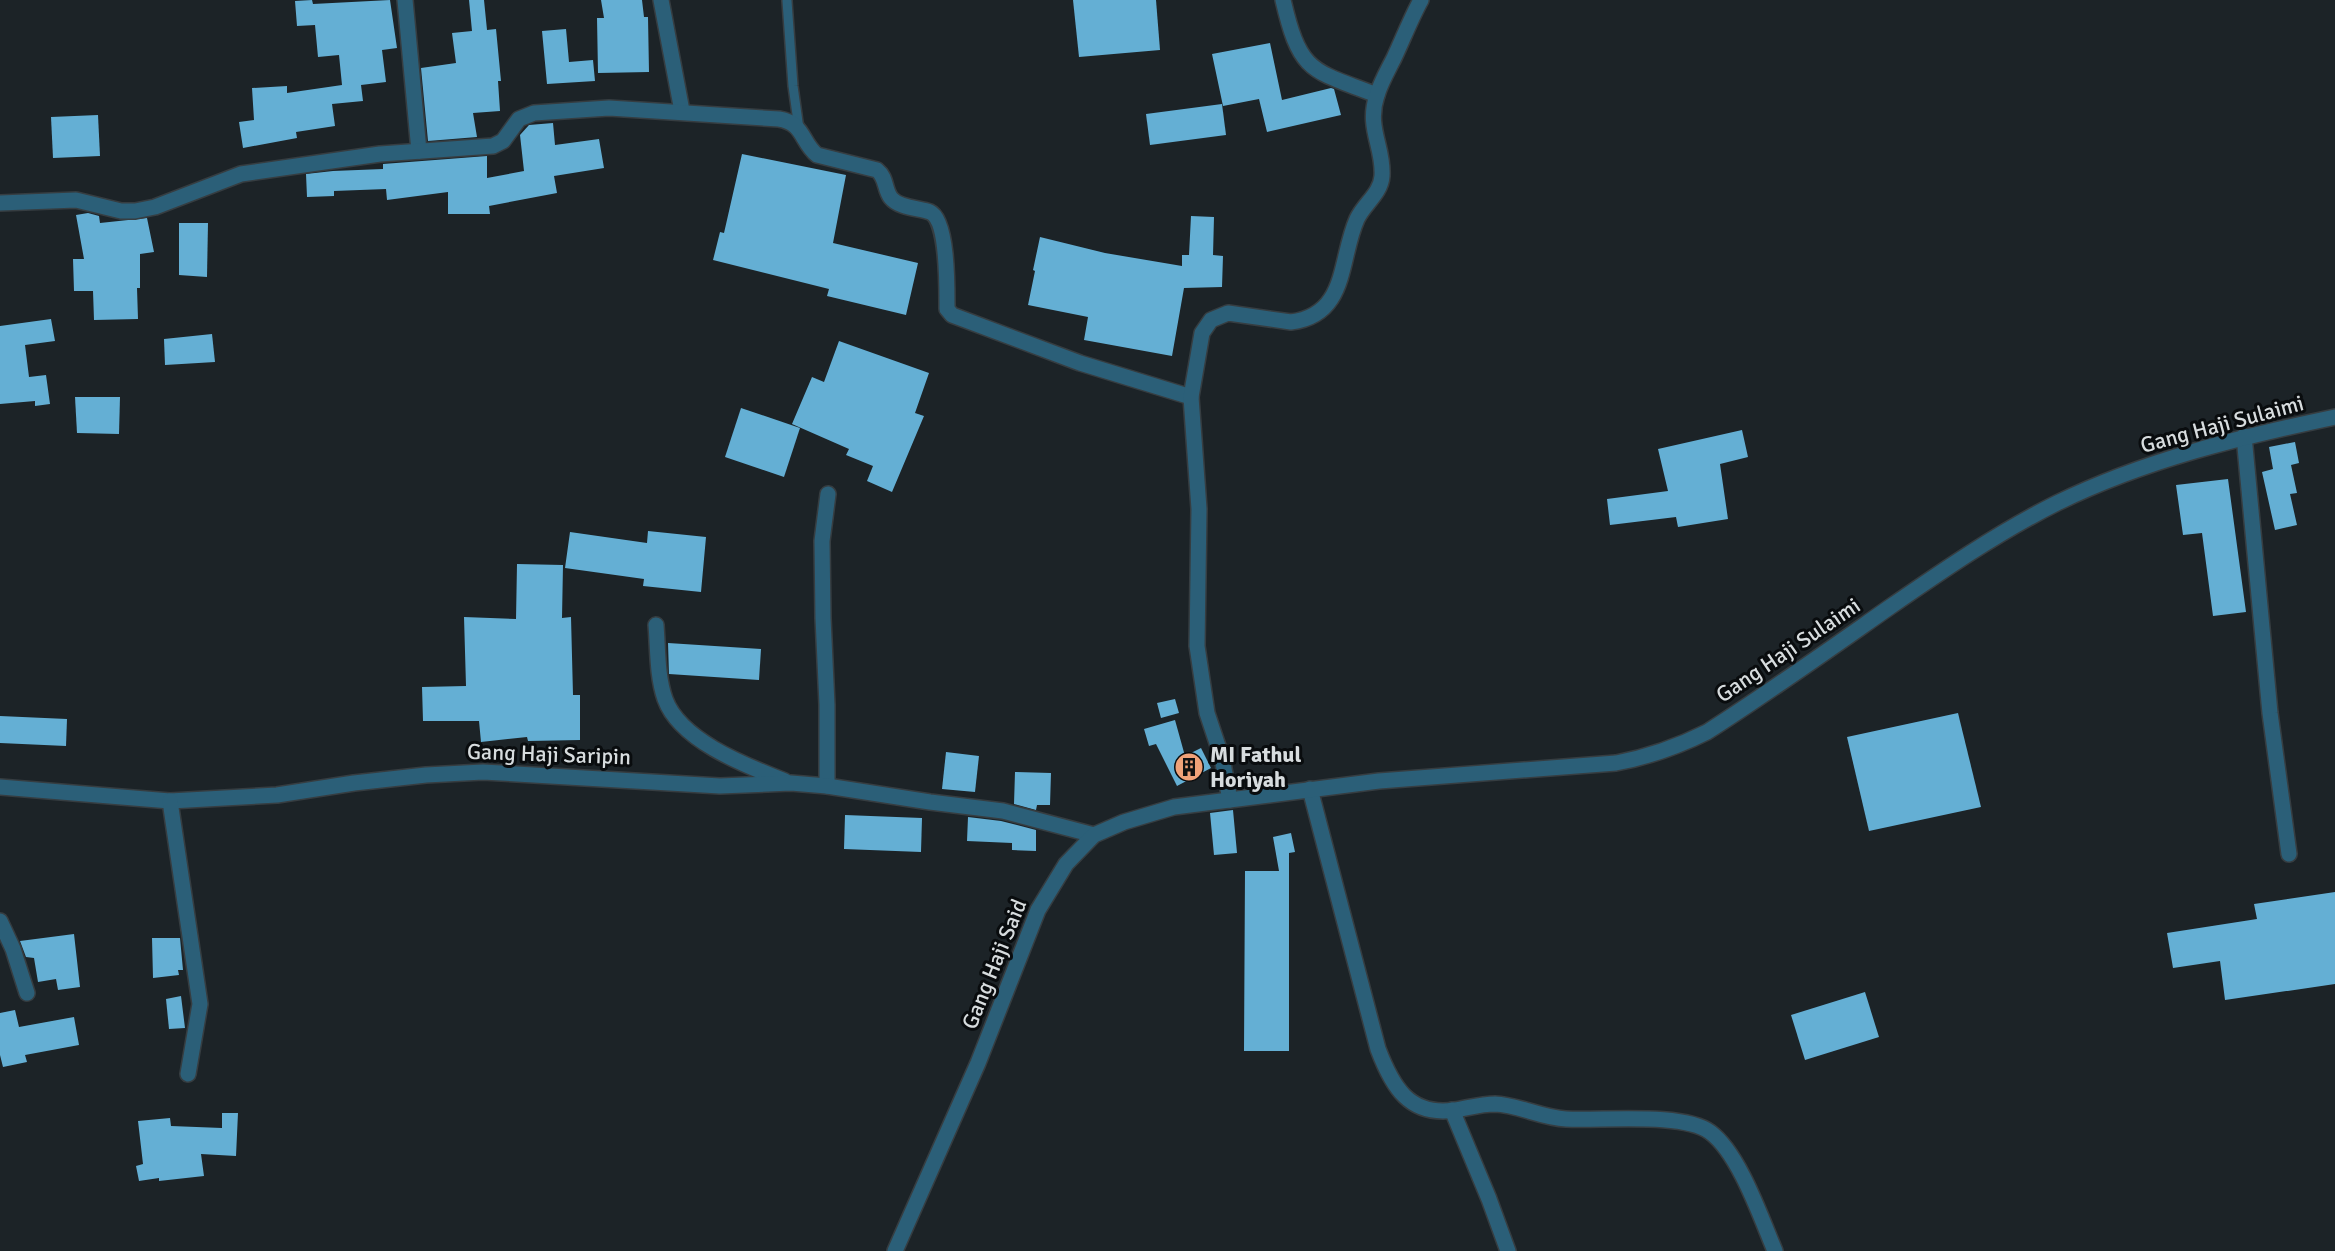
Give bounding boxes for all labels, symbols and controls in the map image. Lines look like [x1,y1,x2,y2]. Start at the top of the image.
street label: Gang Haji Sulaimi [2137,389,2307,459]
street label: Gang Haji Sulaimi [1711,592,1865,708]
street label: Gang Haji Saripin [467,738,631,770]
place label: MI Fathul Horiyah [1210,741,1301,793]
building icon: MI Fathul Horiyah [1173,751,1205,783]
street label: Gang Haji Said [956,895,1032,1033]

